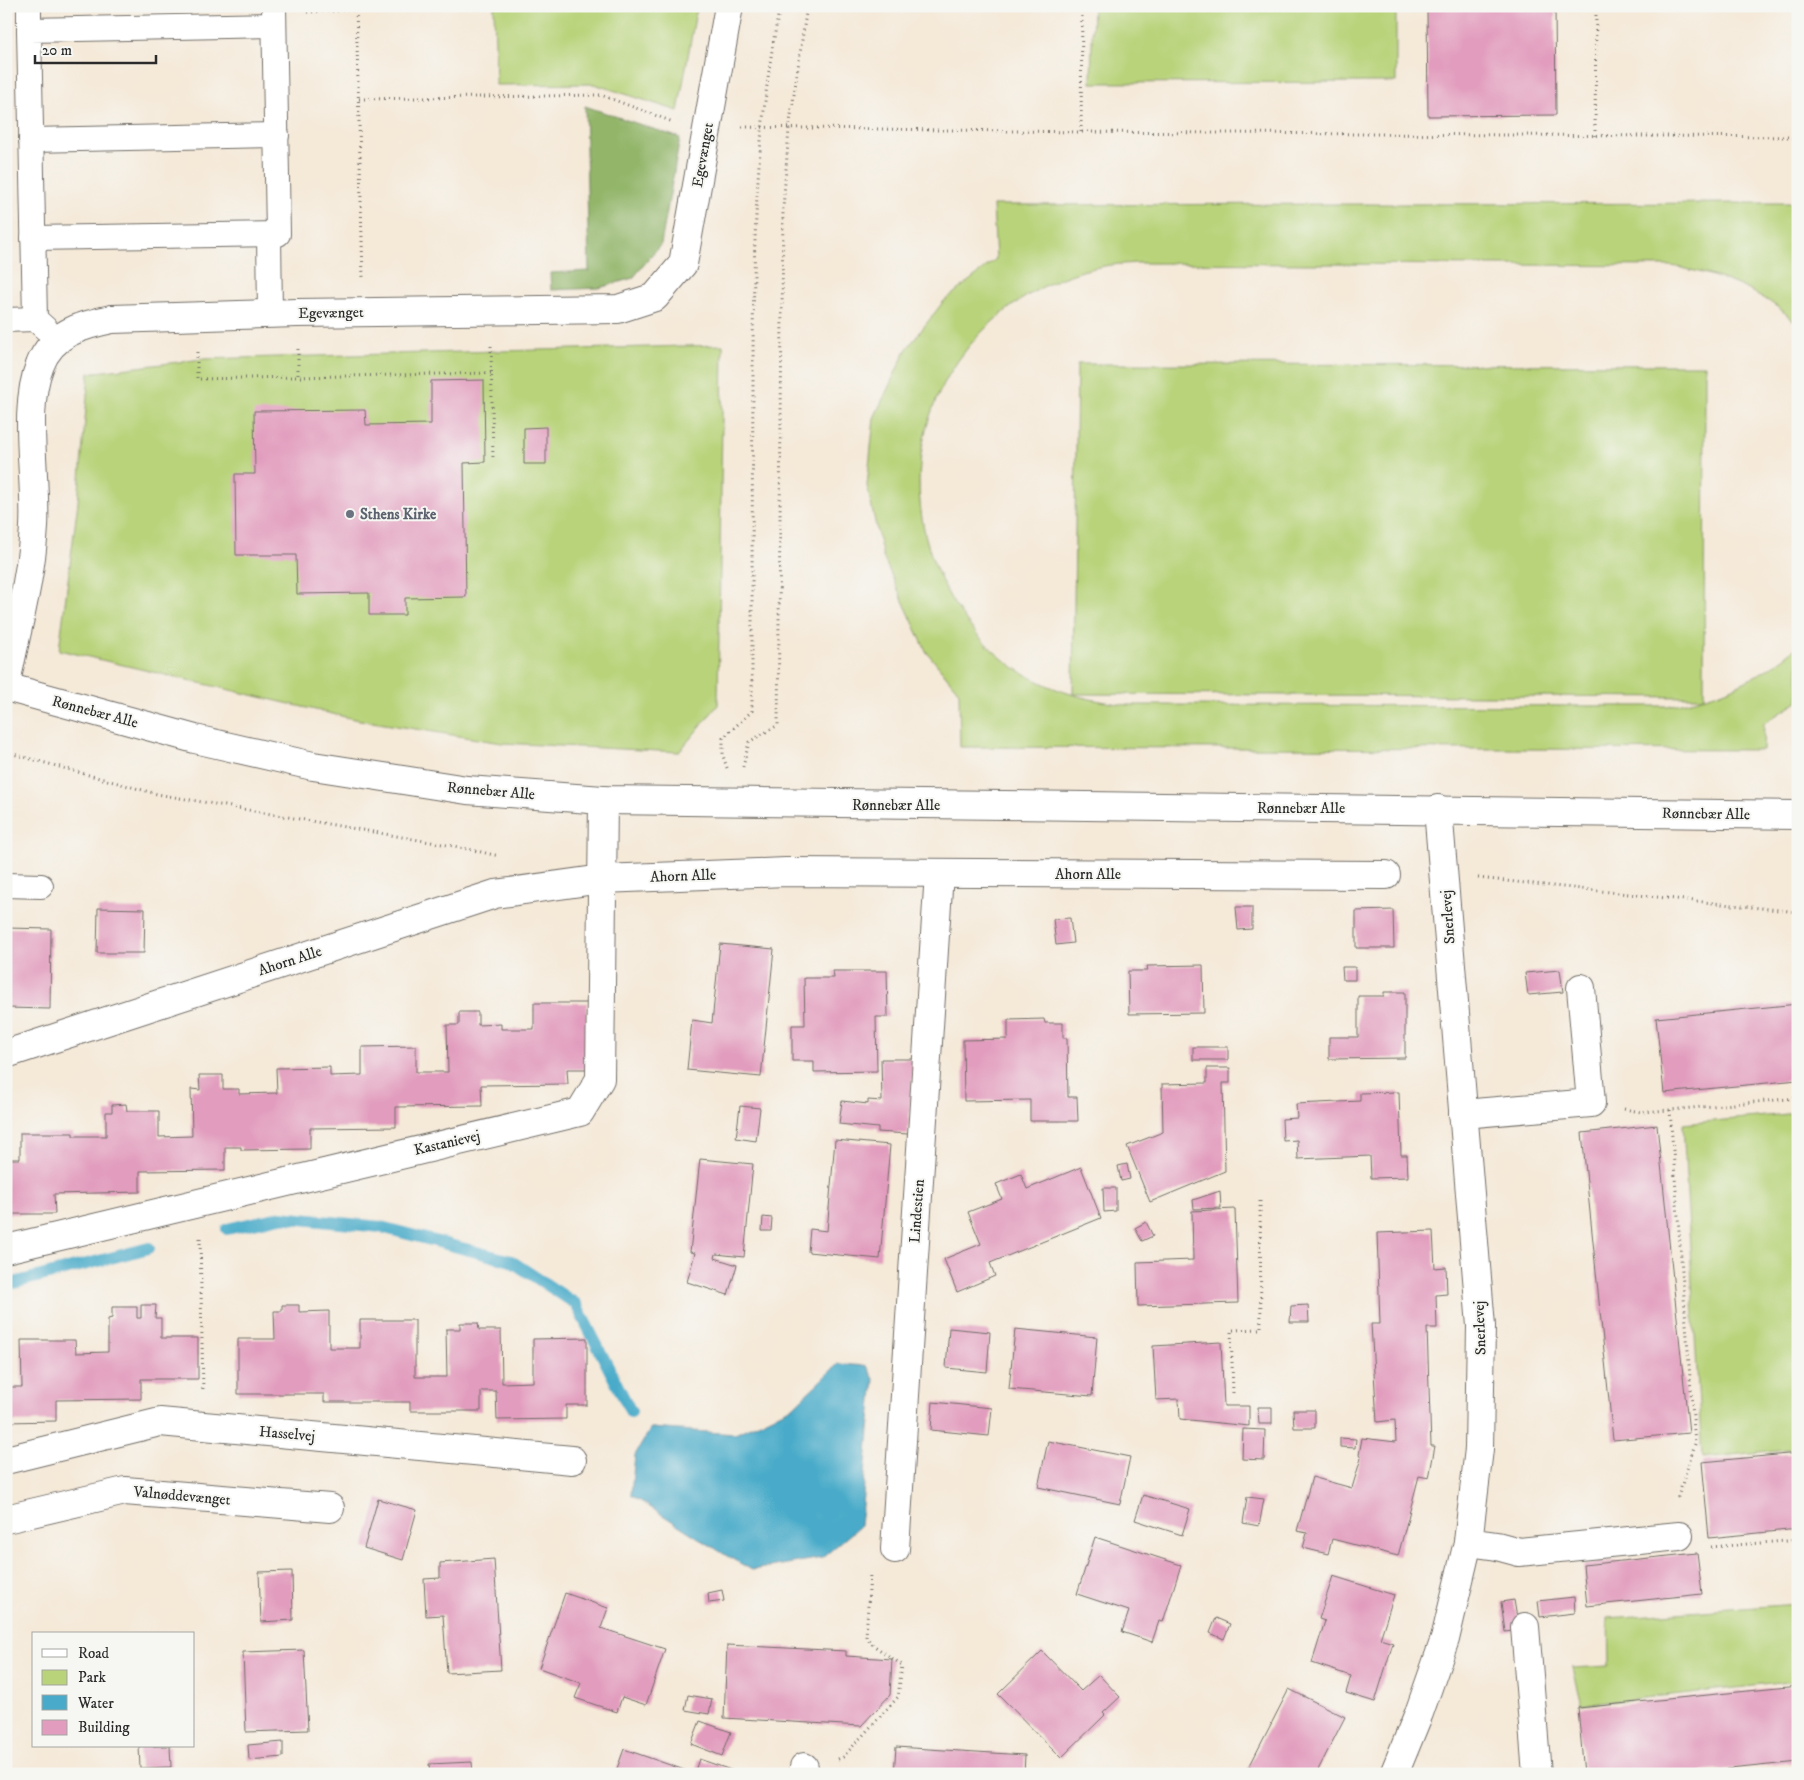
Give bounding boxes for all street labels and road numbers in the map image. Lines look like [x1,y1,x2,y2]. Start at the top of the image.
street label: Egevænget [688,121,718,189]
street label: Egevænget [298,303,364,323]
street label: Rønnebær Alle [50,691,140,733]
street label: Rønnebær Alle [446,778,536,804]
street label: Rønnebær Alle [852,796,940,815]
street label: Rønnebær Alle [1257,799,1345,818]
street label: Rønnebær Alle [1662,804,1750,824]
street label: Ahorn Alle [650,865,716,887]
street label: Ahorn Alle [1055,865,1121,884]
street label: Snerlevej [1437,889,1459,945]
street label: Ahorn Alle [256,942,324,980]
street label: Kastanievej [412,1126,482,1160]
street label: Lindestien [905,1178,929,1244]
street label: Snerlevej [1470,1300,1490,1356]
street label: Hasselvej [258,1422,316,1446]
street label: Valnøddevænget [132,1482,231,1510]

